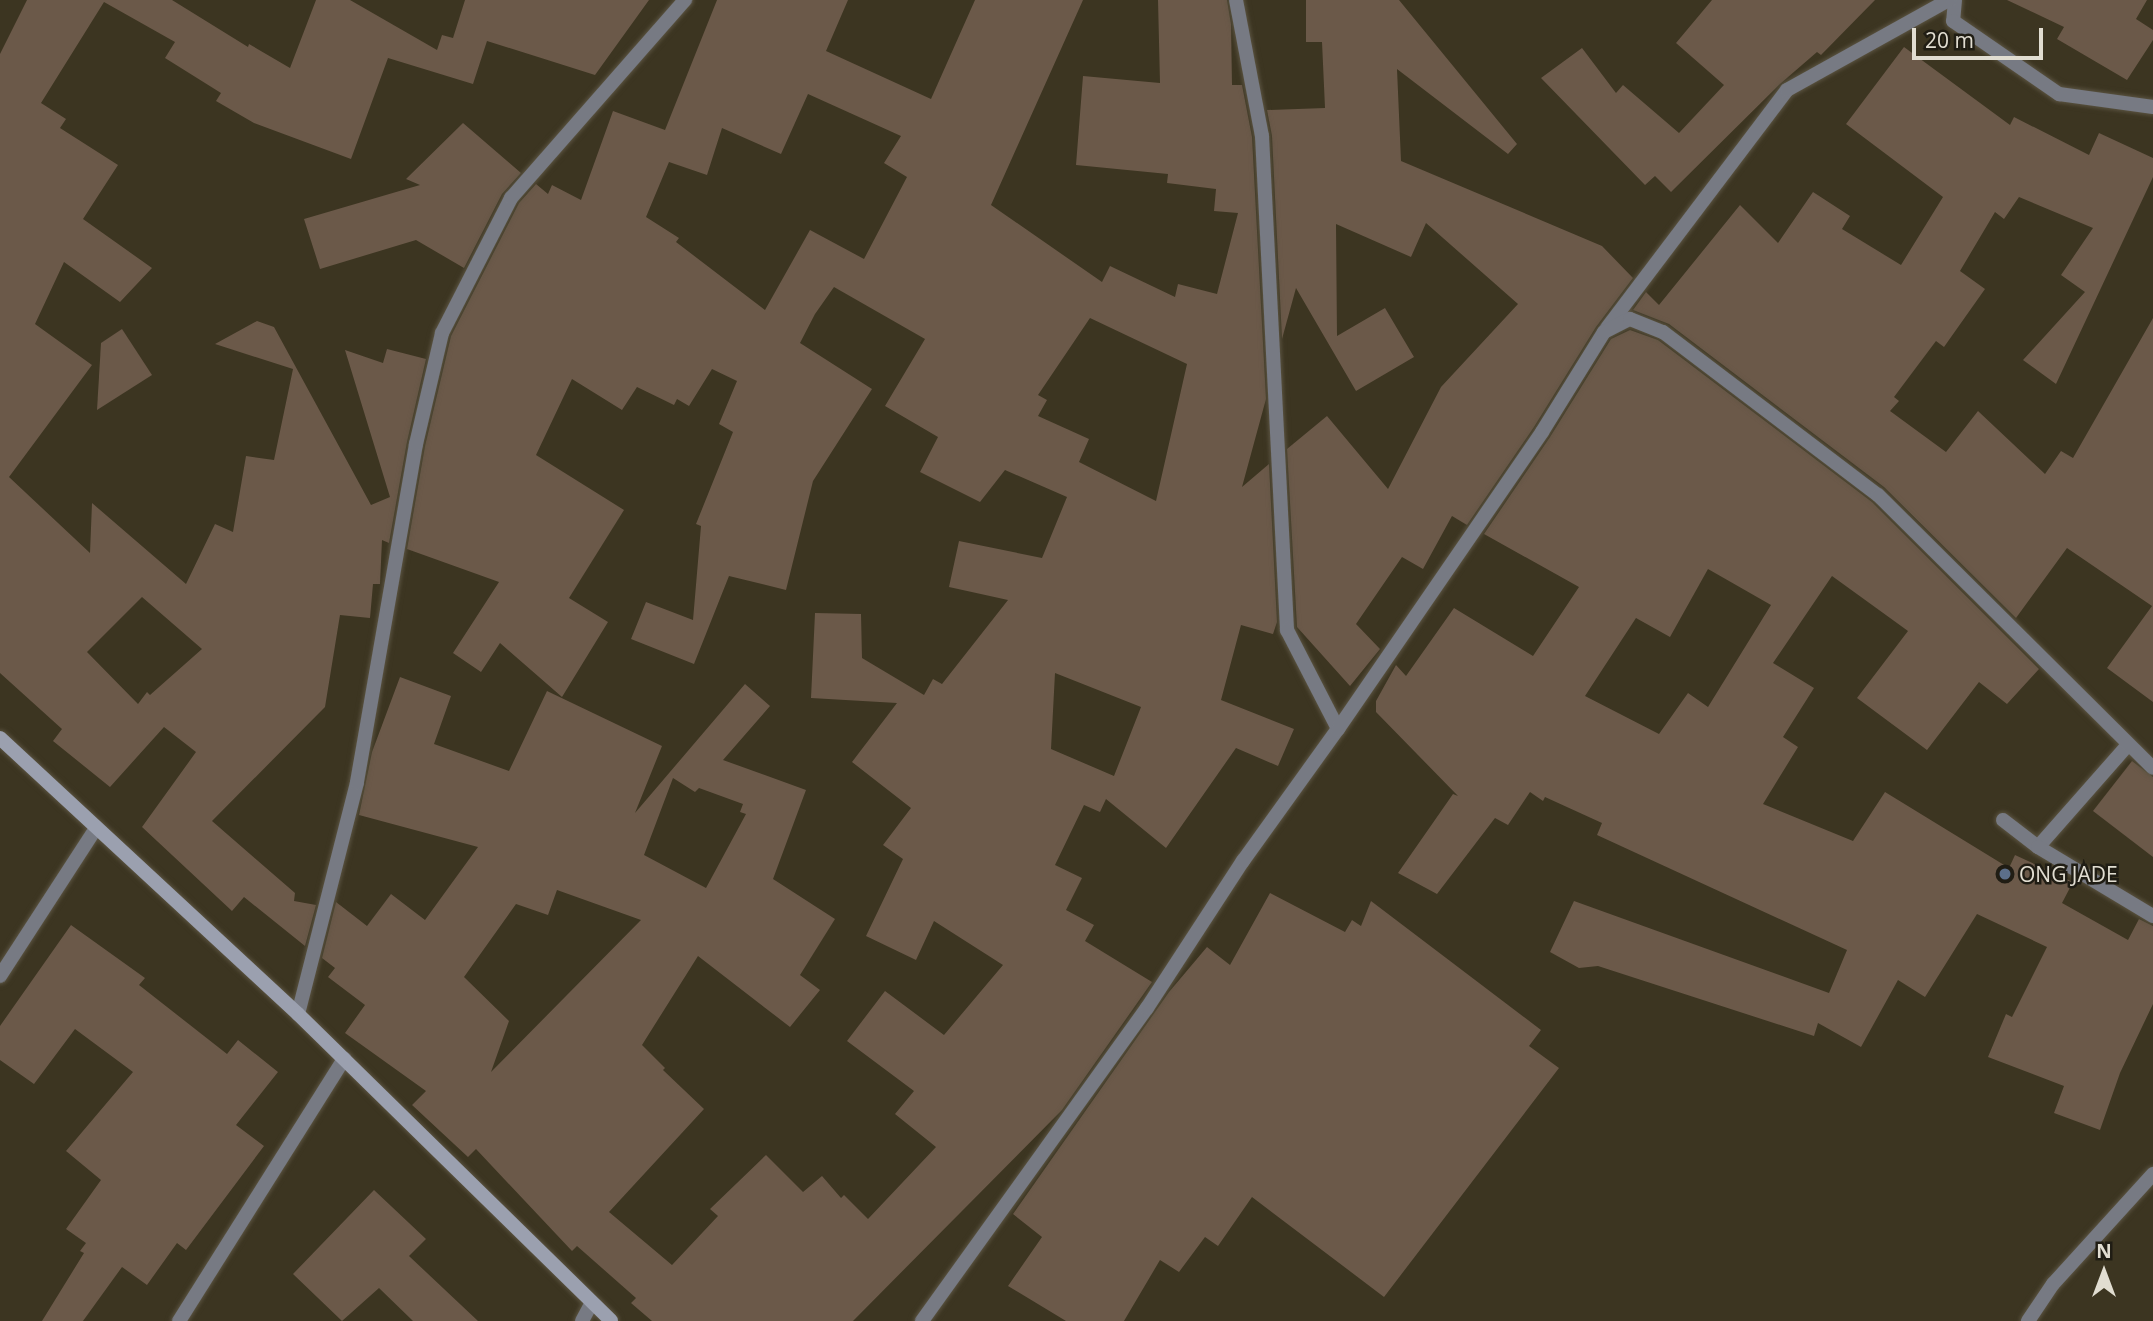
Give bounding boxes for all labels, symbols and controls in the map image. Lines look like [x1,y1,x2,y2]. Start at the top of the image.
scale bar [1915,14,2046,58]
text: 20 m [1925,26,1974,54]
place label: ONG JADE [2019,861,2118,887]
marker: ONG JADE [1997,866,2013,882]
north arrow [2069,1237,2139,1307]
text: N [2096,1238,2112,1264]

